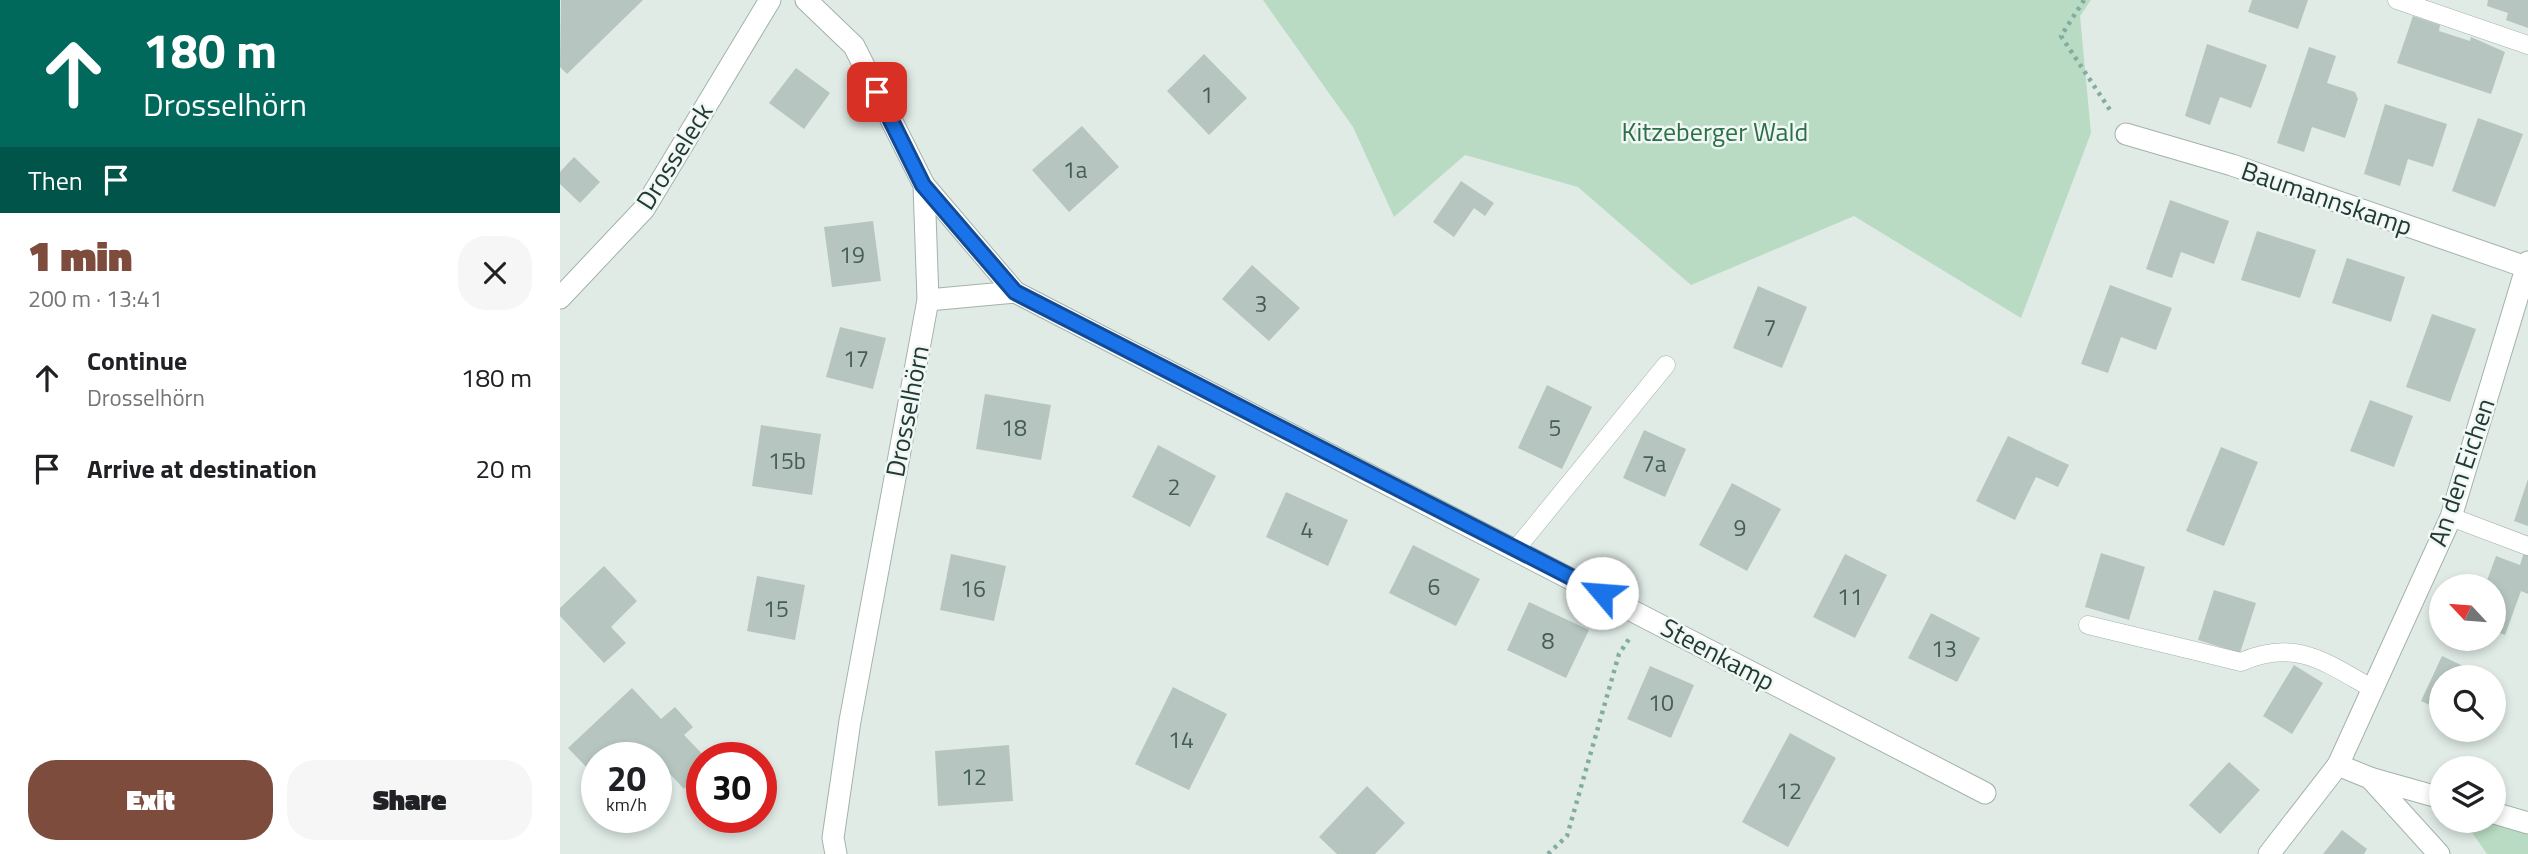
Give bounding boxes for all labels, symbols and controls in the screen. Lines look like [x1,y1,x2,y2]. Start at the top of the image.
text: 180 m [143,12,277,87]
icon: ahead [28,28,119,119]
pin [847,62,907,122]
icon: arrive [858,73,896,111]
house number: 1 [1201,77,1213,112]
text: Drosselhörn [143,80,307,128]
street label: Drosseleck [626,95,722,217]
park label: Kitzeberger Wald [1622,112,1808,151]
street label: Baumannskamp [2236,151,2418,245]
house number: 1a [1063,152,1088,187]
text: Then [28,161,83,200]
icon: arrive [97,161,135,199]
text: 1 min [28,223,132,287]
button: close [458,236,532,310]
house number: 19 [839,237,865,272]
text: 200 m · 13:41 [28,281,163,316]
house number: 3 [1255,286,1267,321]
house number: 7 [1764,310,1776,345]
text: Continue [87,341,187,380]
house number: 17 [843,341,869,376]
street label: Drosselhörn [875,342,939,480]
text: 180 m [461,358,532,397]
icon: ahead [28,359,66,397]
text: Drosselhörn [87,380,205,415]
street label: An den Eichen [2417,393,2505,551]
house number: 18 [1001,410,1027,445]
house number: 5 [1549,410,1561,445]
house number: 15b [768,443,806,478]
house number: 7a [1642,446,1667,481]
text: Arrive at destination [87,449,317,488]
text: 20 m [475,449,532,488]
icon: arrive [28,450,66,488]
house number: 2 [1168,469,1180,504]
house number: 9 [1734,510,1746,545]
house number: 4 [1301,512,1313,547]
position arrow [1565,556,1639,630]
house number: 6 [1428,569,1440,604]
house number: 16 [960,571,986,606]
north arrow [2429,574,2506,651]
map controls [2429,574,2506,833]
house number: 11 [1837,579,1863,614]
house number: 15 [763,591,789,626]
street label: Steenkamp [1654,608,1782,700]
house number: 8 [1542,623,1555,658]
house number: 13 [1931,631,1957,666]
button: search [2429,665,2506,742]
house number: 10 [1648,685,1674,720]
house number: 14 [1168,722,1194,757]
speed limit sign: 30 [686,742,777,833]
text: 20 [607,751,646,805]
button: layers [2429,756,2506,833]
house number: 12 [961,759,987,794]
button: Exit [28,760,273,840]
button: Share [287,760,532,840]
house number: 12 [1776,773,1802,808]
text: km/h [606,791,647,818]

